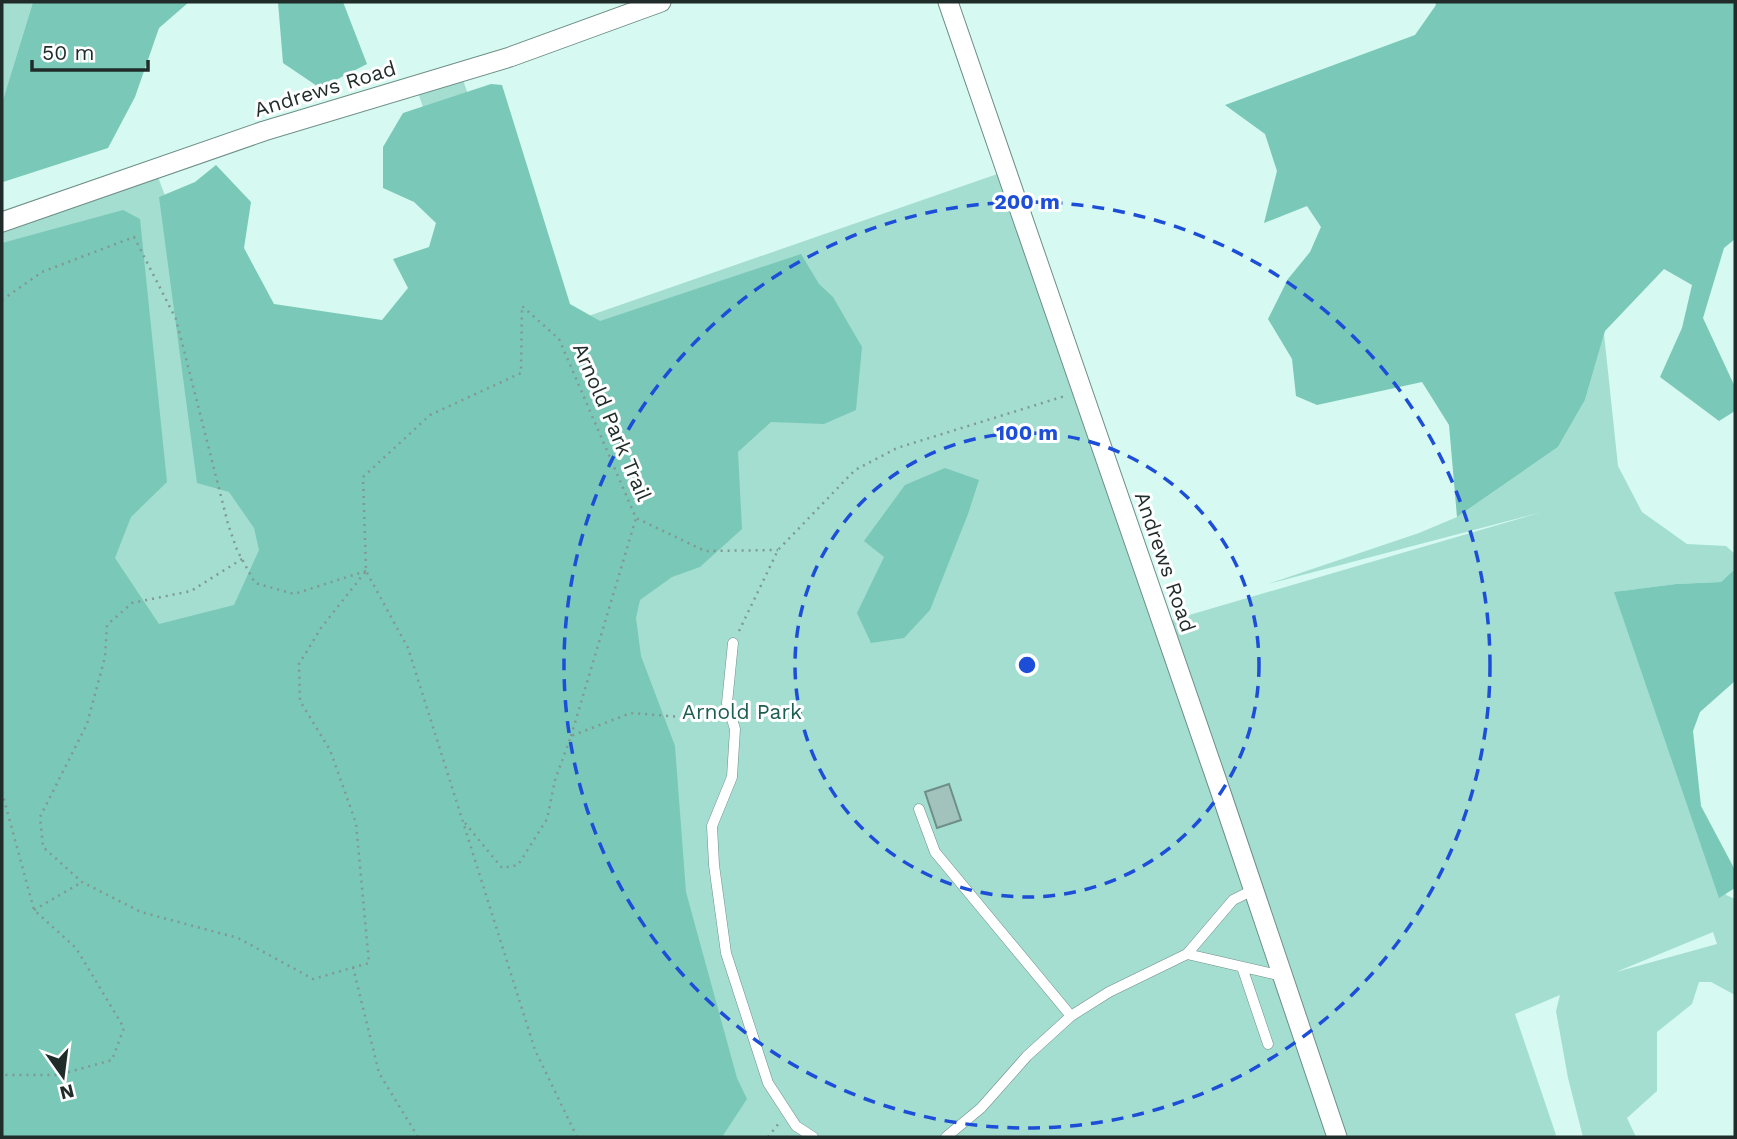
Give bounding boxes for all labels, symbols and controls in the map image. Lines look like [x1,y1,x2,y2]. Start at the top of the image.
scale bar [32,28,147,72]
text: 50 m [42,40,94,65]
street label: Andrews Road [251,55,399,122]
text: 200 m [994,189,1060,214]
street label: Arnold Park Trail [568,339,657,505]
text: 100 m [996,420,1058,445]
street label: Andrews Road [1130,488,1201,635]
centre of rings [1015,653,1039,677]
park label: Arnold Park [682,699,802,724]
north arrow [28,1041,98,1111]
text: N [57,1079,77,1105]

